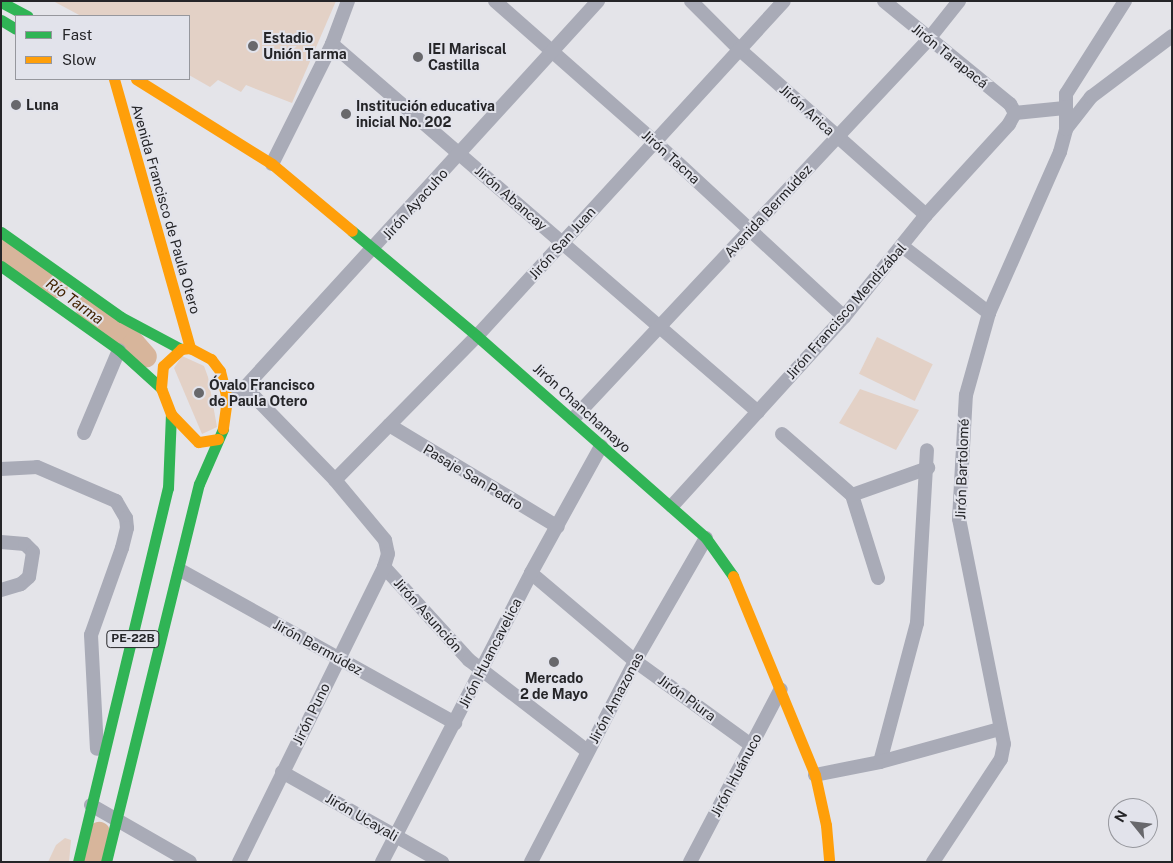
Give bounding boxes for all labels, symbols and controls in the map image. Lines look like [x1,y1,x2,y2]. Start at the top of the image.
legend [15,15,190,80]
street label: Jirón Tarapacá [909,20,991,92]
text: Fast [62,26,92,43]
place label: Estadio Unión Tarma [263,30,347,62]
marker: Estadio Unión Tarma [247,40,259,52]
place label: IEI Mariscal Castilla [428,41,506,74]
text: Slow [62,51,96,68]
marker: IEI Mariscal Castilla [412,51,424,63]
street label: Jirón Arica [776,81,838,139]
place label: Luna [26,97,59,113]
place label: Institución educativa inicial No. 202 [356,98,495,130]
marker: Luna [10,99,22,111]
street label: Avenida Francisco de Paula Otero [128,102,204,316]
marker: Institución educativa inicial No. 202 [340,108,352,120]
street label: Jirón Tacna [639,127,703,187]
street label: Avenida Bermúdez [721,161,815,261]
street label: Jirón Abancay [471,162,551,234]
street label: Jirón Ayacuho [379,165,451,243]
street label: Jirón San Juan [525,203,599,283]
street label: Jirón Francisco Mendizábal [782,239,910,383]
water label: Río Tarma [43,274,107,328]
street label: Jirón Chanchamayo [530,360,634,456]
place label: Óvalo Francisco de Paula Otero [209,377,315,410]
marker: Óvalo Francisco de Paula Otero [193,387,205,399]
street label: Jirón Bartolomé [952,418,972,520]
street label: Pasaje San Pedro [420,441,526,513]
street label: Jirón Asunción [390,575,466,655]
street label: Jirón Huancavelica [455,595,525,711]
street label: Jirón Bermúdez [270,615,366,679]
road number: PE-22B [106,630,160,648]
street label: Jirón Amazonas [585,650,647,746]
marker: Mercado 2 de Mayo [548,656,560,668]
place label: Mercado 2 de Mayo [520,670,588,702]
street label: Jirón Piura [655,671,719,725]
street label: Jirón Puno [289,680,333,748]
street label: Jirón Huánuco [707,730,765,820]
street label: Jirón Ucayali [323,789,401,845]
north arrow [1108,798,1158,848]
text: N [1111,808,1130,825]

